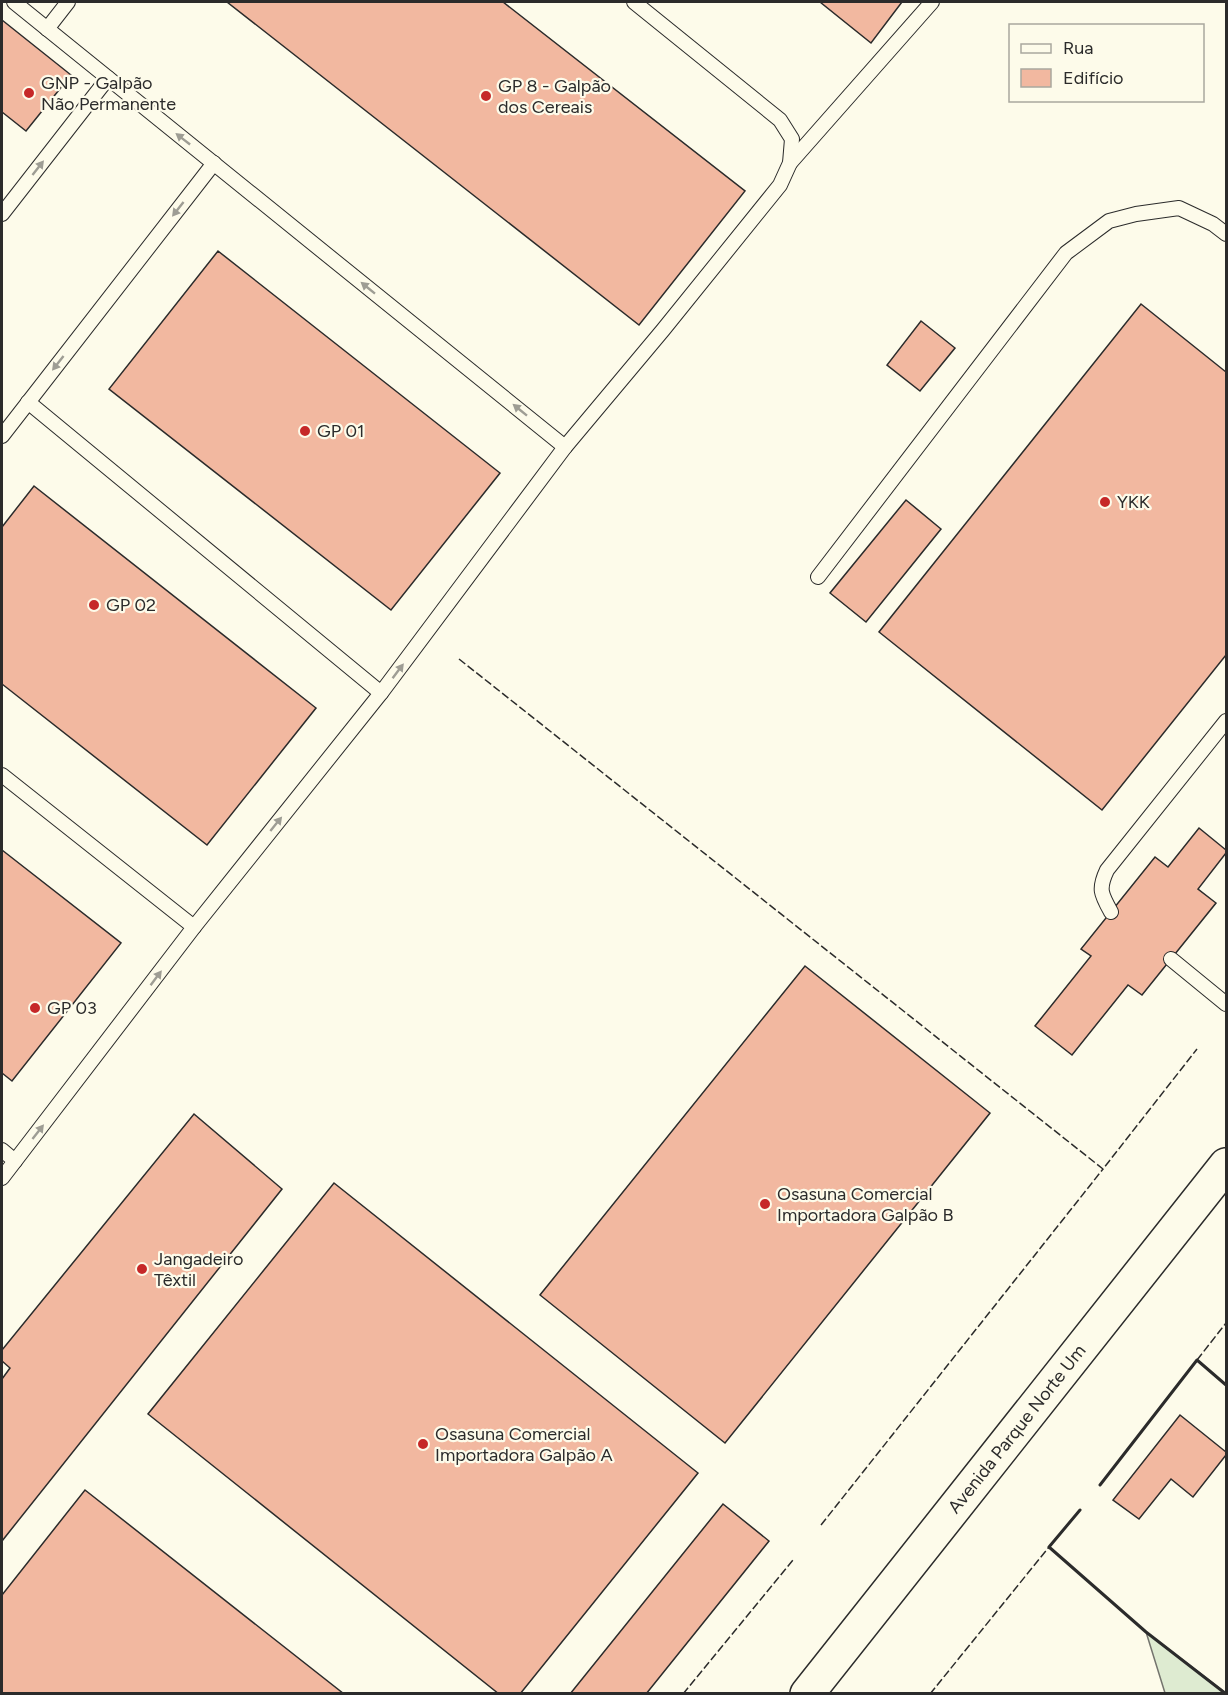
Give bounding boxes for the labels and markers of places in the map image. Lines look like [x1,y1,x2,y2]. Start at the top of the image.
place label: GNP - Galpão Não Permanente [41,72,176,115]
place label: GP 8 - Galpão dos Cereais [498,75,611,118]
marker: GNP - Galpão Não Permanente [22,86,36,100]
marker: GP 8 - Galpão dos Cereais [479,89,493,103]
place label: GP 01 [317,420,365,442]
marker: GP 01 [298,424,312,438]
place label: YKK [1117,491,1150,513]
marker: YKK [1098,495,1112,509]
place label: GP 02 [106,594,156,616]
marker: GP 02 [87,598,101,612]
place label: GP 03 [47,997,97,1019]
marker: GP 03 [28,1001,42,1015]
place label: Osasuna Comercial Importadora Galpão B [777,1183,954,1226]
marker: Osasuna Comercial Importadora Galpão B [758,1197,772,1211]
place label: Jangadeiro Têxtil [154,1248,243,1291]
marker: Jangadeiro Têxtil [135,1262,149,1276]
place label: Osasuna Comercial Importadora Galpão A [435,1423,613,1466]
marker: Osasuna Comercial Importadora Galpão A [416,1437,430,1451]

